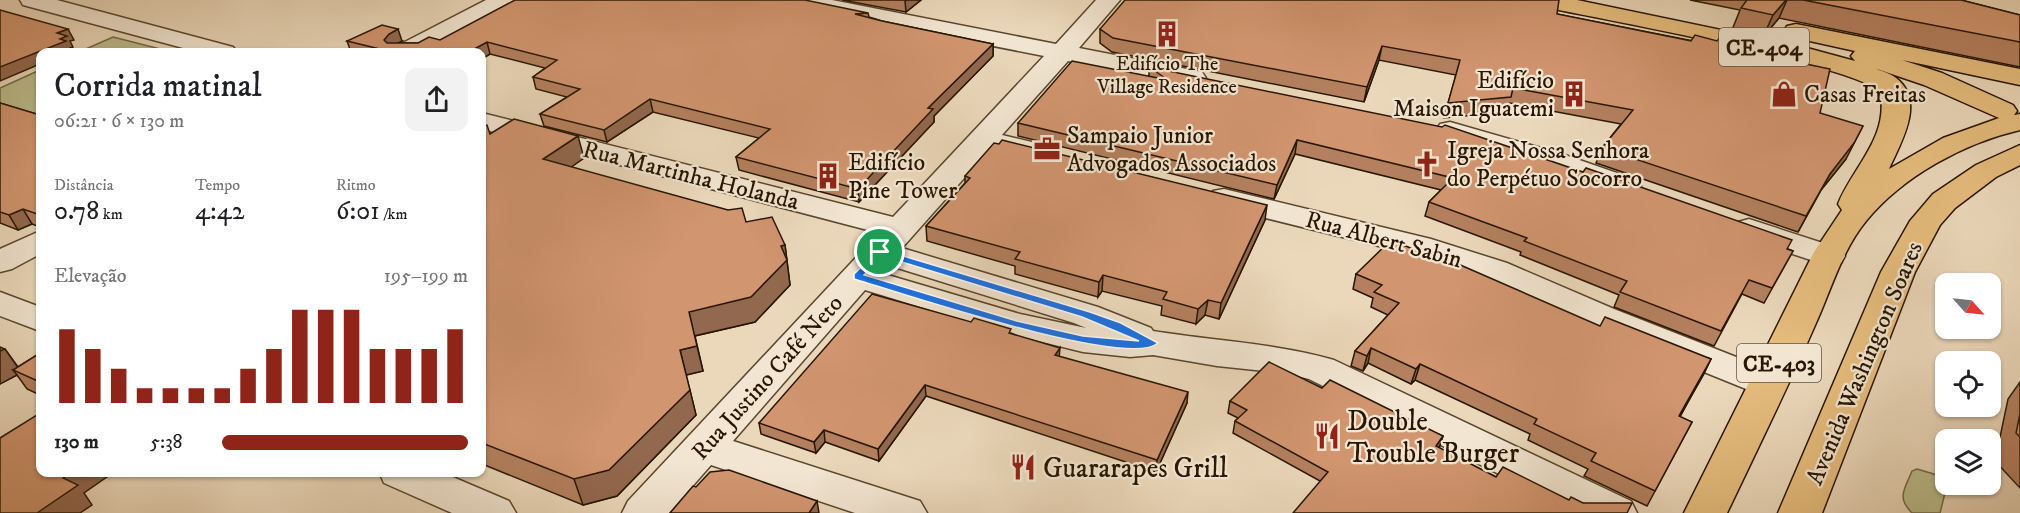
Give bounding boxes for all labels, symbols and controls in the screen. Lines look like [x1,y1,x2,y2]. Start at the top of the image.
building icon: Edifício The Village Residence [1152,19,1182,49]
road number: CE-404 [1719,28,1809,66]
place label: Edifício The Village Residence [1096,52,1237,100]
text: Corrida matinal [54,66,262,107]
place label: Edifício Maison Iguatemi [1393,66,1554,124]
button: share [405,68,468,131]
building icon: Edifício Maison Iguatemi [1559,79,1589,109]
shop icon: Casas Freitas [1769,79,1799,109]
place label: Casas Freitas [1804,80,1926,110]
text: 06:21 · 6 × 130 m [54,109,184,134]
place label: Sampaio Junior Advogados Associados [1067,121,1276,179]
office icon: Sampaio Junior Advogados Associados [1032,134,1062,164]
street label: Rua Martinha Holanda [580,135,803,218]
place label: Igreja Nossa Senhora do Perpétuo Socorro [1447,136,1650,194]
place label: Edifício Pine Tower [848,148,957,206]
church icon: Igreja Nossa Senhora do Perpétuo Socorro [1412,149,1442,179]
building icon: Edifício Pine Tower [813,161,843,191]
text: Distância [54,175,113,195]
text: Tempo [195,175,240,195]
text: Ritmo [336,175,376,195]
text: 0.78 [54,195,99,228]
text: 4:42 [195,195,245,228]
text: 6:01 [336,195,380,228]
text: km [99,204,123,224]
text: /km [380,204,407,224]
street label: Rua Albert Sabin [1302,205,1466,275]
pin [854,226,905,277]
icon: arrive [863,235,896,268]
street label: Avenida Washington Soares [1800,237,1930,490]
text: Elevação [54,264,127,289]
text: 195–199 m [384,264,468,289]
north arrow [1935,273,2001,339]
map controls [1935,273,2001,495]
street label: Rua Justino Café Neto [686,289,850,467]
road number: CE-403 [1737,344,1821,382]
button: locate [1935,351,2001,417]
place label: Double Trouble Burger [1347,404,1520,471]
restaurant icon: Double Trouble Burger [1312,421,1342,451]
button: layers [1935,429,2001,495]
text: 130 m [54,430,99,455]
text: 5:38 [150,430,183,455]
place label: Guararapes Grill [1043,451,1228,486]
restaurant icon: Guararapes Grill [1008,452,1038,482]

